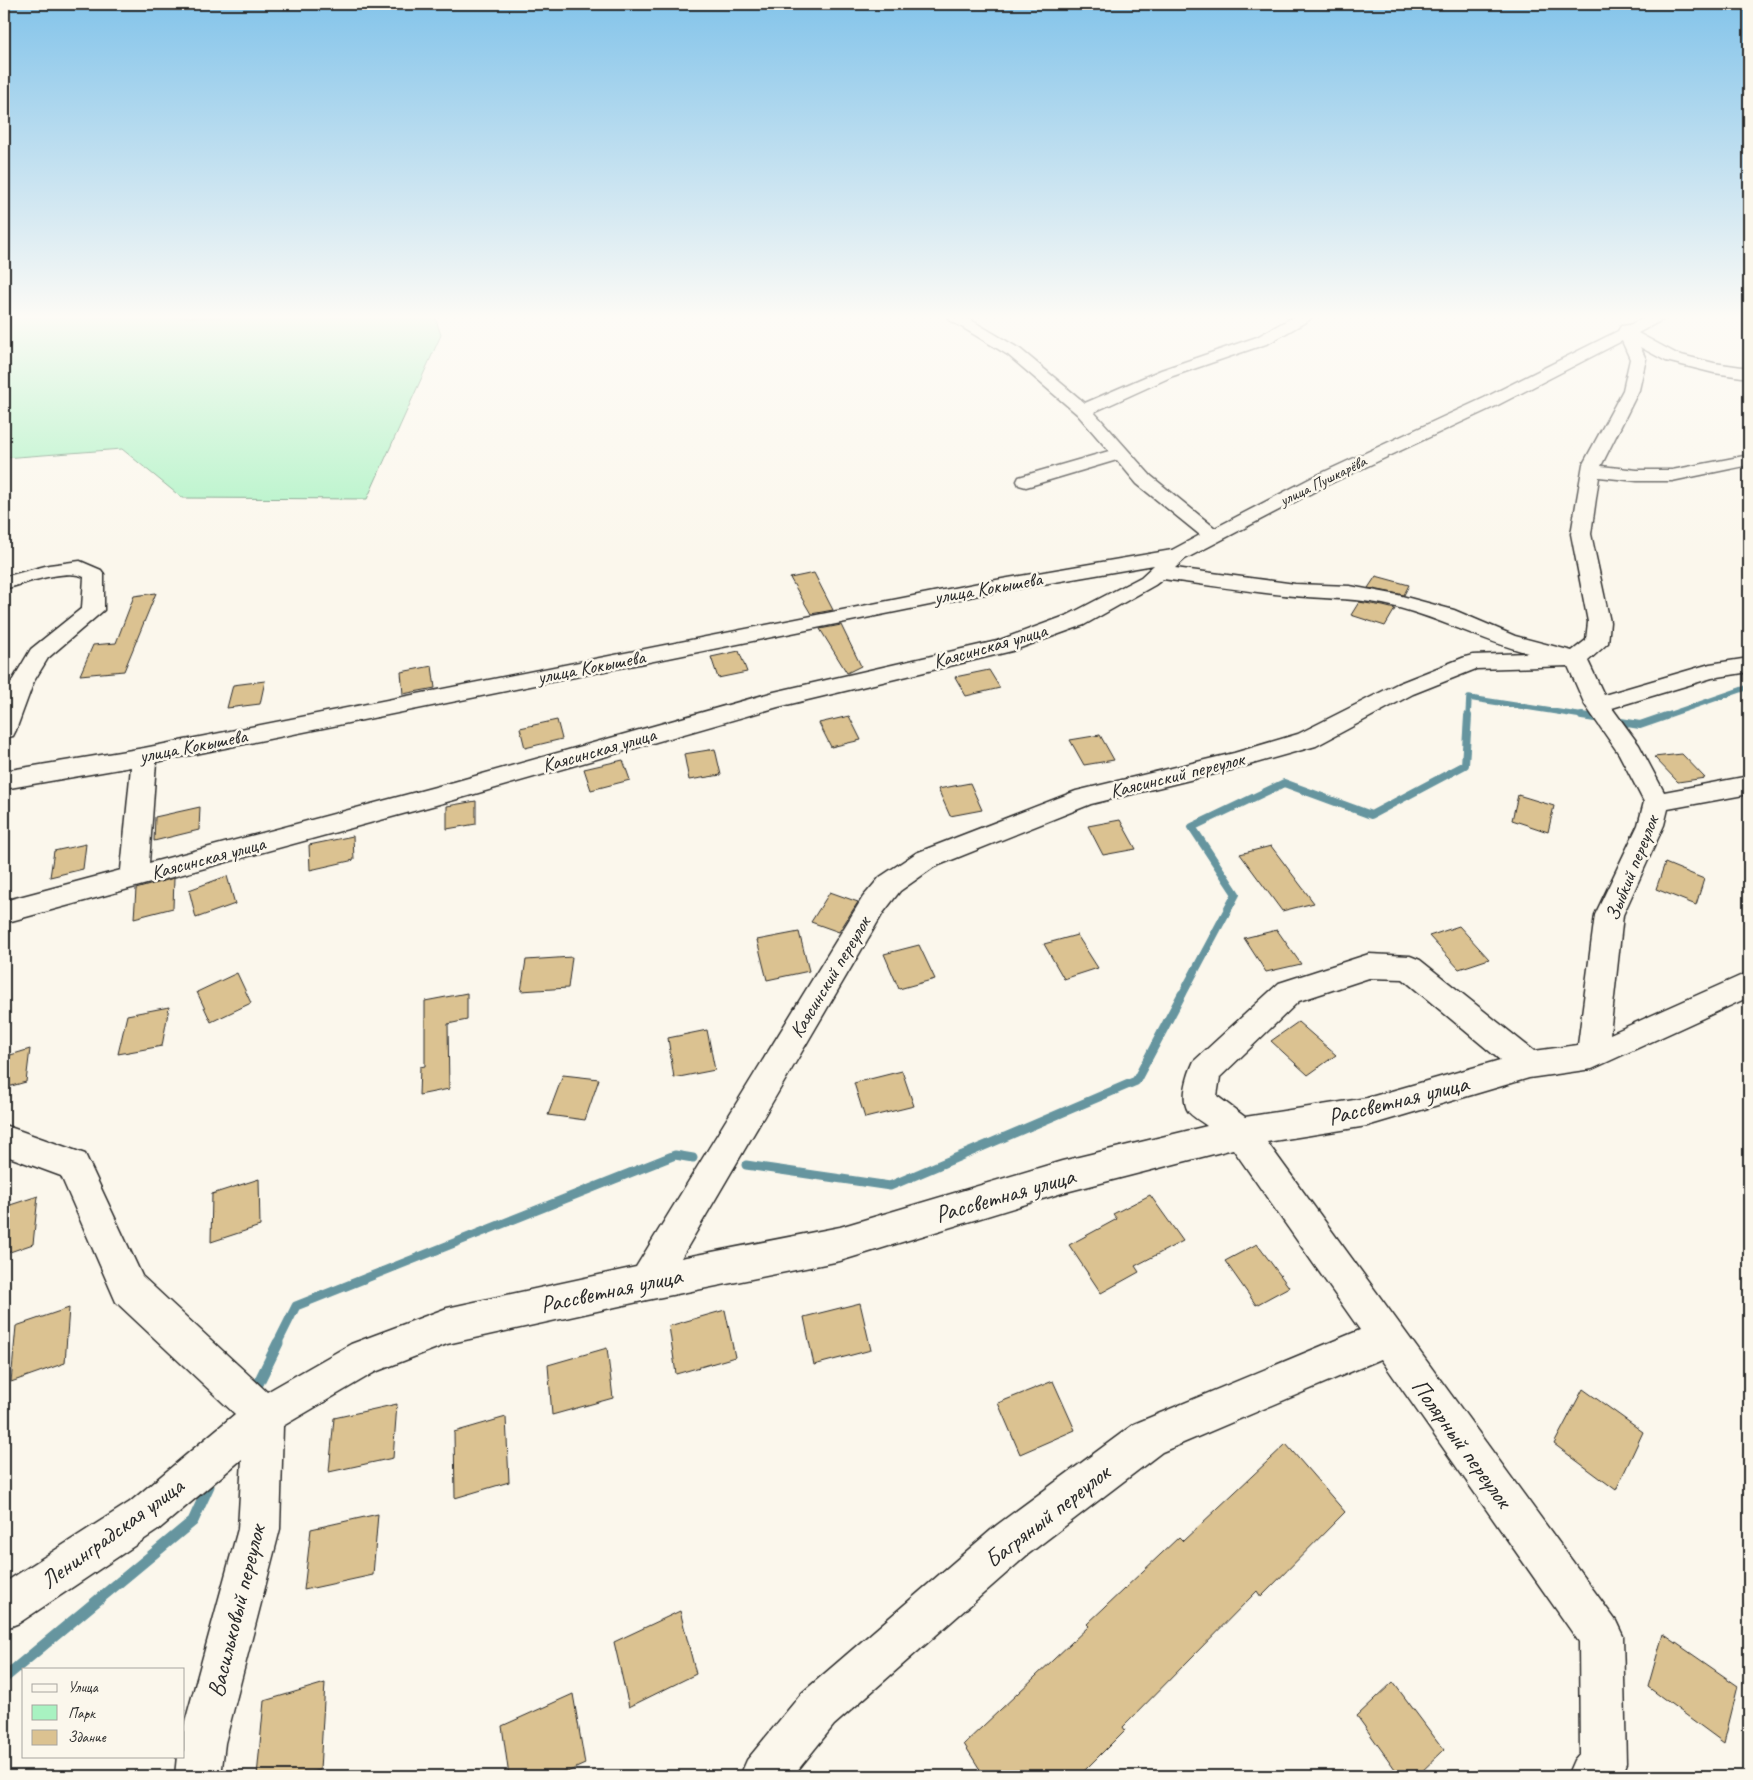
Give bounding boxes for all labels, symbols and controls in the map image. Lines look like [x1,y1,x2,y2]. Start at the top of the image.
street label: улица Пушкарёва [1276,451,1370,511]
street label: улица Кокышева [931,566,1046,610]
street label: Каясинская улица [930,617,1052,674]
street label: улица Кокышева [534,644,649,690]
street label: Каясинская улица [539,721,661,778]
street label: улица Кокышева [136,723,251,769]
street label: Каясинский переулок [1107,746,1248,804]
street label: Зыбкий переулок [1600,810,1665,924]
street label: Каясинская улица [148,830,270,885]
street label: Каясинский переулок [784,910,877,1042]
street label: Рассветная улица [1325,1068,1473,1132]
street label: Рассветная улица [932,1160,1080,1229]
street label: Рассветная улица [538,1260,686,1320]
street label: Полярный переулок [1405,1372,1520,1515]
street label: Багряный переулок [978,1456,1117,1574]
street label: Ленинградская улица [34,1470,191,1595]
street label: Васильковый переулок [200,1520,272,1700]
legend [22,1668,185,1758]
text: Улица [68,1678,99,1697]
text: Парк [68,1704,96,1723]
text: Здание [68,1728,107,1747]

